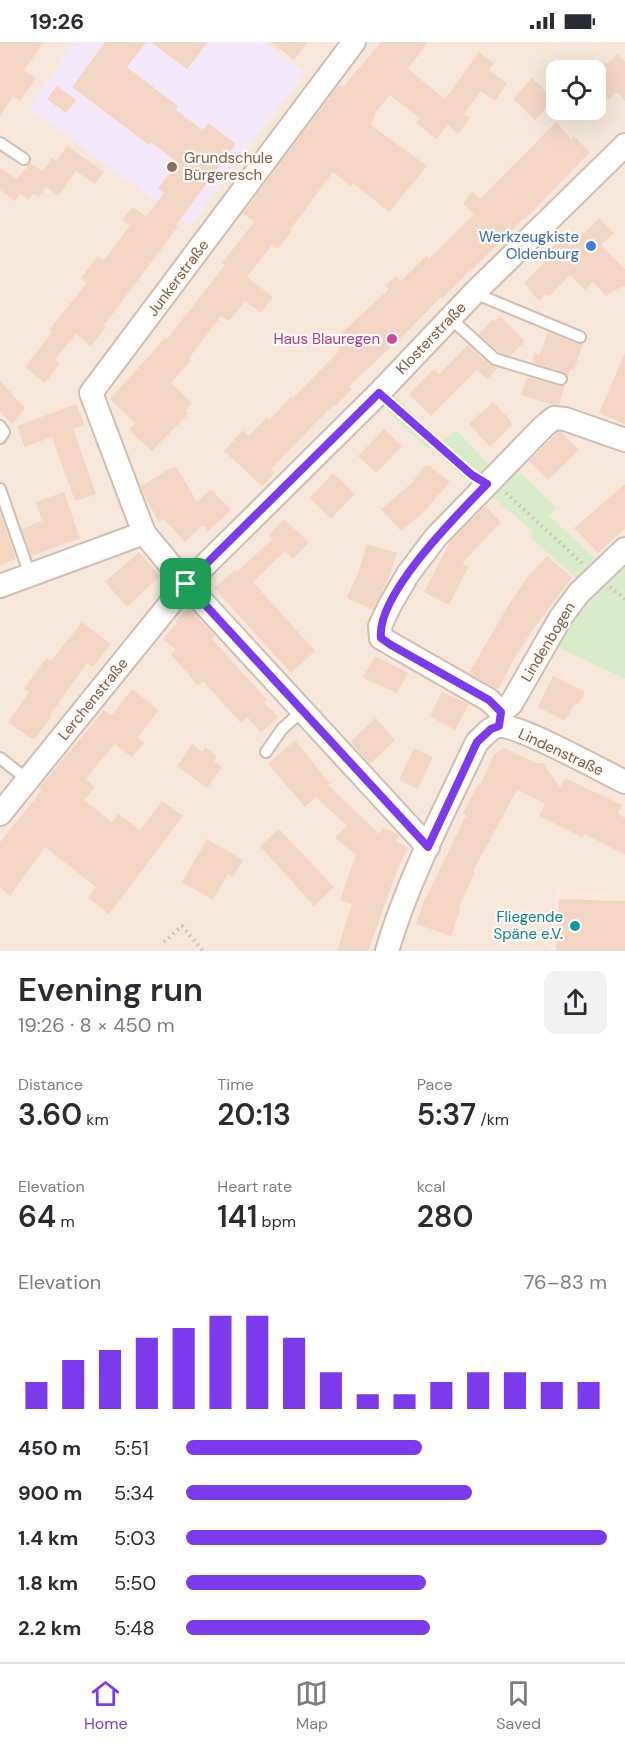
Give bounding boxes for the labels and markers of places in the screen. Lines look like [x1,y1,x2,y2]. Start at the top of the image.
place label: Grundschule Bürgeresch [184,148,273,185]
marker: Grundschule Bürgeresch [165,160,179,174]
place label: Werkzeugkiste Oldenburg [479,227,579,264]
marker: Werkzeugkiste Oldenburg [584,239,598,253]
place label: Haus Blauregen [273,329,380,349]
marker: Haus Blauregen [385,332,399,346]
pin [160,558,211,609]
place label: Fliegende Späne e.V. [494,907,563,944]
marker: Fliegende Späne e.V. [568,919,582,933]

